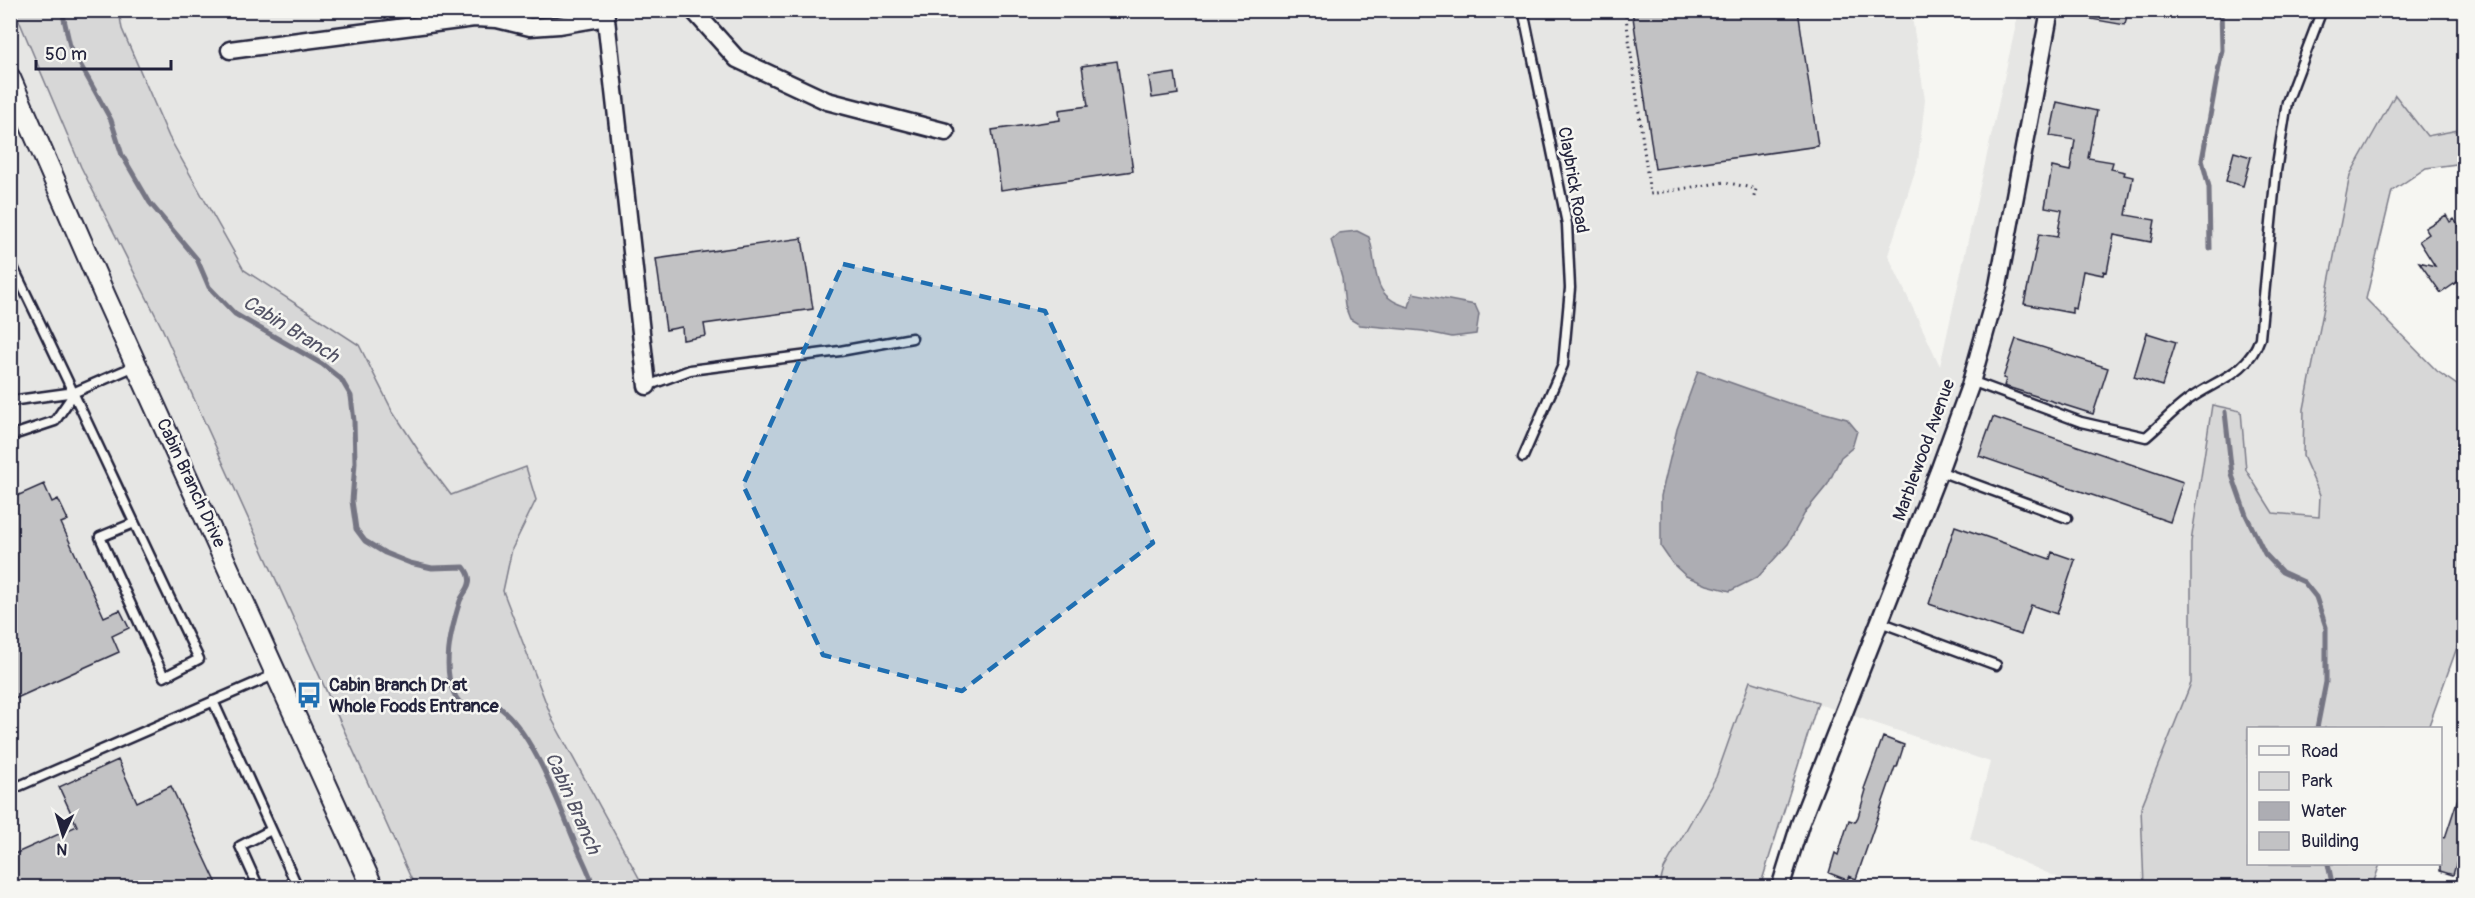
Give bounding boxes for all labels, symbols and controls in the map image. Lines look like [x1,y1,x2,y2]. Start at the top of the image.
scale bar [36,33,171,71]
text: 50 m [45,43,87,66]
street label: Claybrick Road [1552,125,1594,235]
water label: Cabin Branch [238,290,345,369]
street label: Marblewood Avenue [1888,376,1960,524]
street label: Cabin Branch Drive [151,415,231,551]
place label: Cabin Branch Dr at Whole Foods Entrance [329,674,500,718]
bus stop icon: Cabin Branch Dr at Whole Foods Entrance [294,680,324,710]
legend [2247,727,2442,865]
text: Road [2301,740,2338,763]
water label: Cabin Branch [540,748,607,859]
text: Park [2301,770,2333,793]
text: Water [2301,800,2347,823]
north arrow [33,805,93,865]
text: Building [2301,830,2359,853]
text: N [56,839,68,859]

